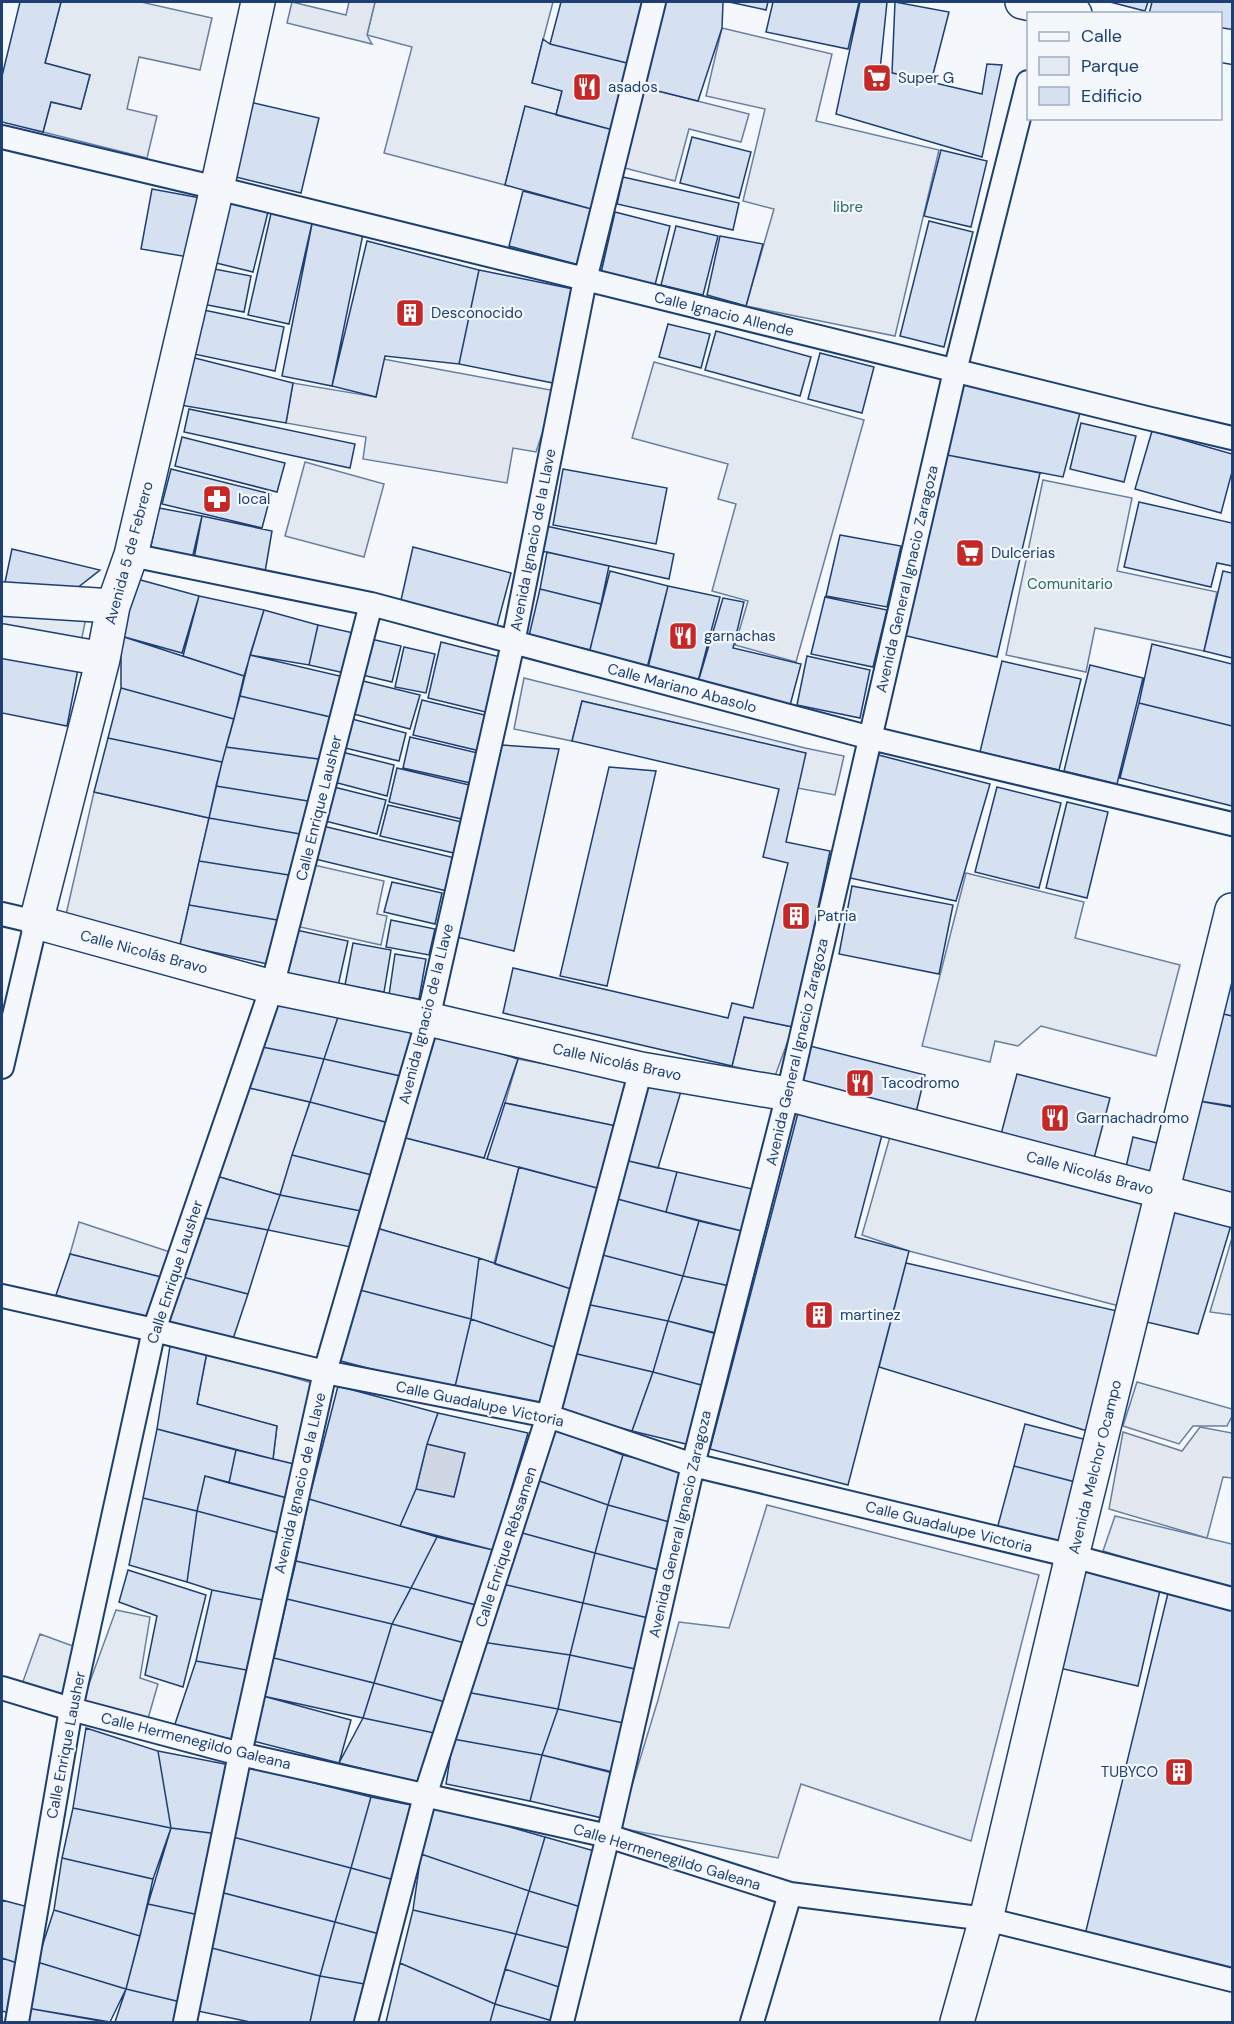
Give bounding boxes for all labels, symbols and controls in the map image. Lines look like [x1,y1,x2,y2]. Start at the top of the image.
legend [1027,12,1222,120]
text: Calle [1081,24,1122,48]
text: Parque [1081,54,1139,78]
supermarket icon: Super G [861,62,893,94]
place label: Super G [898,68,954,88]
restaurant icon: asados [571,71,603,103]
place label: asados [608,77,658,97]
text: Edificio [1081,84,1142,108]
park label: libre [833,197,863,217]
street label: Calle Ignacio Allende [652,287,796,341]
building icon: Desconocido [394,297,426,329]
place label: Desconocido [431,303,523,323]
street label: Avenida Ignacio de la Llave [506,447,560,633]
street label: Avenida General Ignacio Zaragoza [871,463,943,695]
street label: Avenida 5 de Febrero [100,479,158,627]
pharmacy icon: local [201,483,233,515]
place label: local [238,489,270,509]
supermarket icon: Dulcerias [954,537,986,569]
place label: Dulcerias [991,543,1055,563]
park label: Comunitario [1027,574,1113,594]
restaurant icon: garnachas [667,620,699,652]
place label: garnachas [704,626,776,646]
street label: Calle Mariano Abasolo [605,658,759,718]
street label: Calle Enrique Lausher [291,732,347,883]
building icon: Patria [780,900,812,932]
place label: Patria [817,906,857,926]
street label: Avenida Ignacio de la Llave [394,922,458,1106]
street label: Calle Nicolás Bravo [78,925,210,979]
street label: Avenida General Ignacio Zaragoza [761,936,833,1168]
street label: Calle Nicolás Bravo [551,1039,683,1085]
restaurant icon: Tacodromo [844,1067,876,1099]
place label: Tacodromo [881,1073,960,1093]
restaurant icon: Garnachadromo [1039,1102,1071,1134]
place label: Garnachadromo [1076,1108,1189,1128]
street label: Calle Nicolás Bravo [1024,1146,1156,1200]
street label: Calle Enrique Lausher [142,1197,208,1346]
building icon: martinez [803,1299,835,1331]
place label: martinez [840,1305,901,1325]
street label: Calle Guadalupe Victoria [394,1376,566,1432]
street label: Avenida Melchor Ocampo [1064,1378,1126,1556]
street label: Avenida Ignacio de la Llave [269,1390,331,1576]
street label: Avenida General Ignacio Zaragoza [644,1408,716,1640]
street label: Calle Enrique Rébsamen [471,1464,541,1630]
street label: Calle Guadalupe Victoria [863,1497,1035,1557]
street label: Calle Enrique Lausher [42,1669,90,1820]
street label: Calle Hermenegildo Galeana [99,1708,293,1774]
building icon: TUBYCO [1163,1756,1195,1788]
place label: TUBYCO [1101,1762,1158,1782]
street label: Calle Hermenegildo Galeana [571,1819,763,1895]

